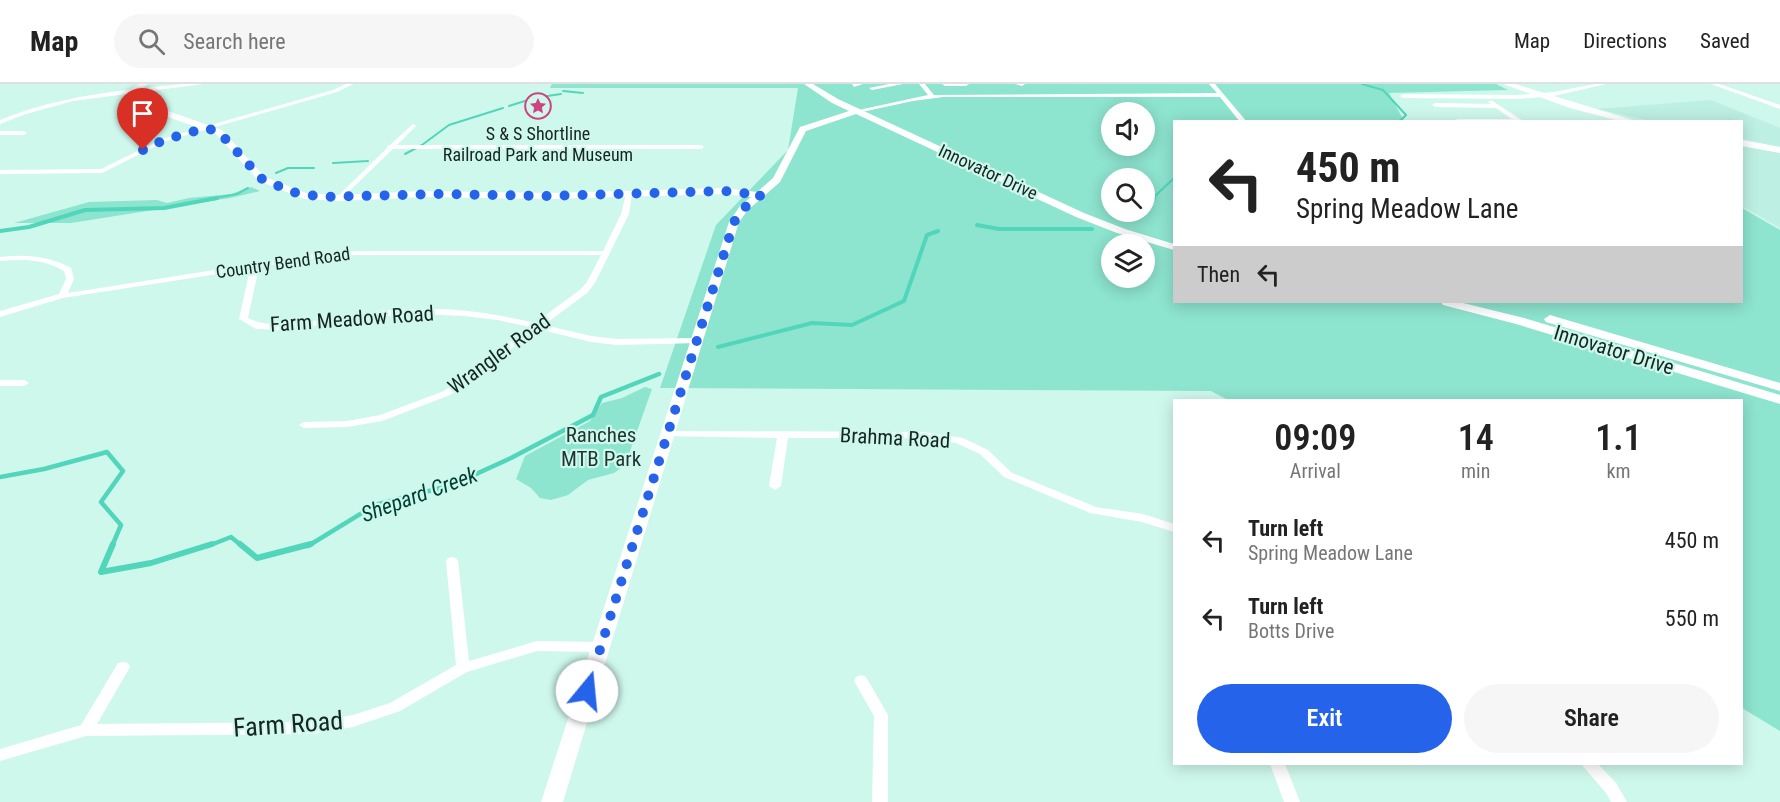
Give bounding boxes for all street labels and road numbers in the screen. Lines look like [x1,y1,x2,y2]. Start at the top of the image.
street label: Innovator Drive [935,139,1041,204]
street label: Country Bend Road [214,243,351,282]
street label: Farm Meadow Road [269,301,435,337]
street label: Wrangler Road [443,309,555,399]
street label: Innovator Drive [1551,320,1677,380]
street label: Brahma Road [839,423,951,453]
street label: Farm Road [232,705,344,743]

